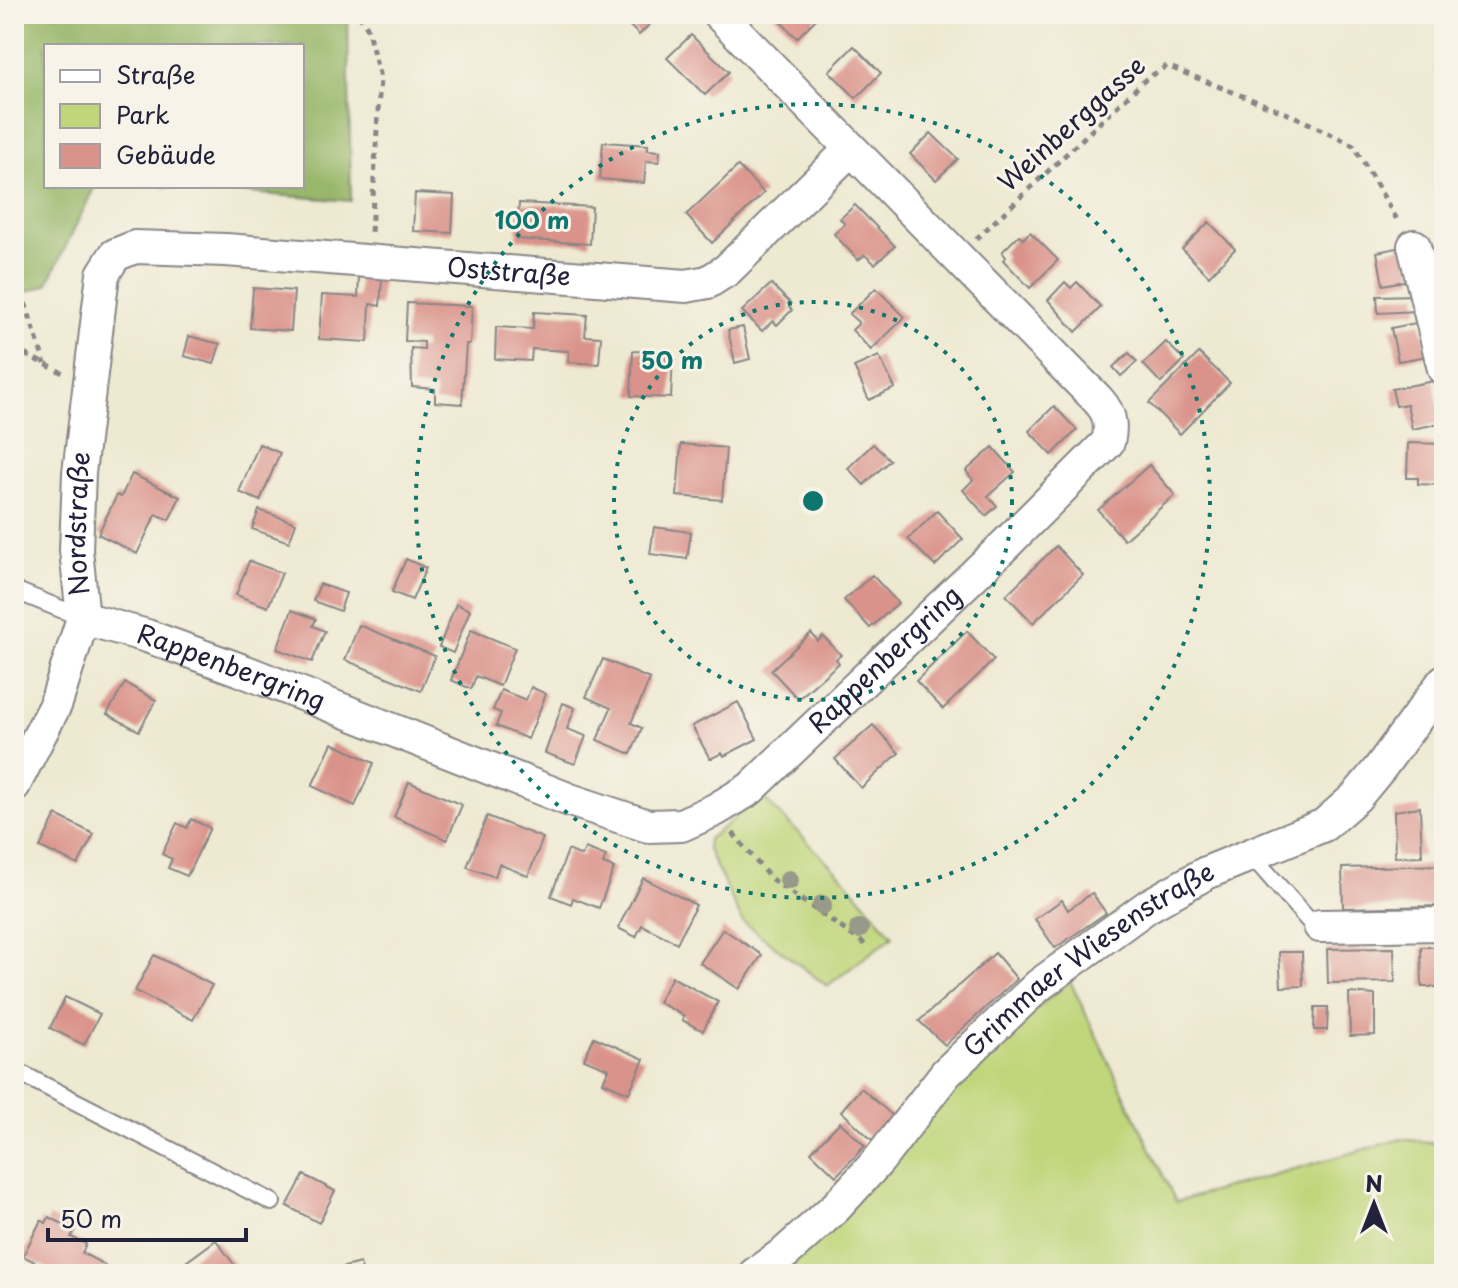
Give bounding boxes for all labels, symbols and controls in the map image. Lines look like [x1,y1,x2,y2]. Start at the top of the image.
legend [44,44,304,188]
street label: Weinberggasse [989,46,1153,200]
text: Straße [116,56,195,92]
text: Park [116,96,170,132]
text: Gebäude [116,136,216,172]
text: 100 m [495,201,569,237]
street label: Oststraße [446,246,572,295]
text: 50 m [641,341,703,377]
street label: Nordstraße [55,449,99,598]
centre of rings [799,487,827,515]
street label: Rappenbergring [798,576,969,742]
street label: Rappenbergring [133,613,332,719]
street label: Grimmaer Wiesenstraße [953,851,1221,1065]
north arrow [1334,1164,1414,1244]
text: N [1365,1166,1383,1199]
scale bar [48,1192,246,1242]
text: 50 m [60,1200,122,1236]

